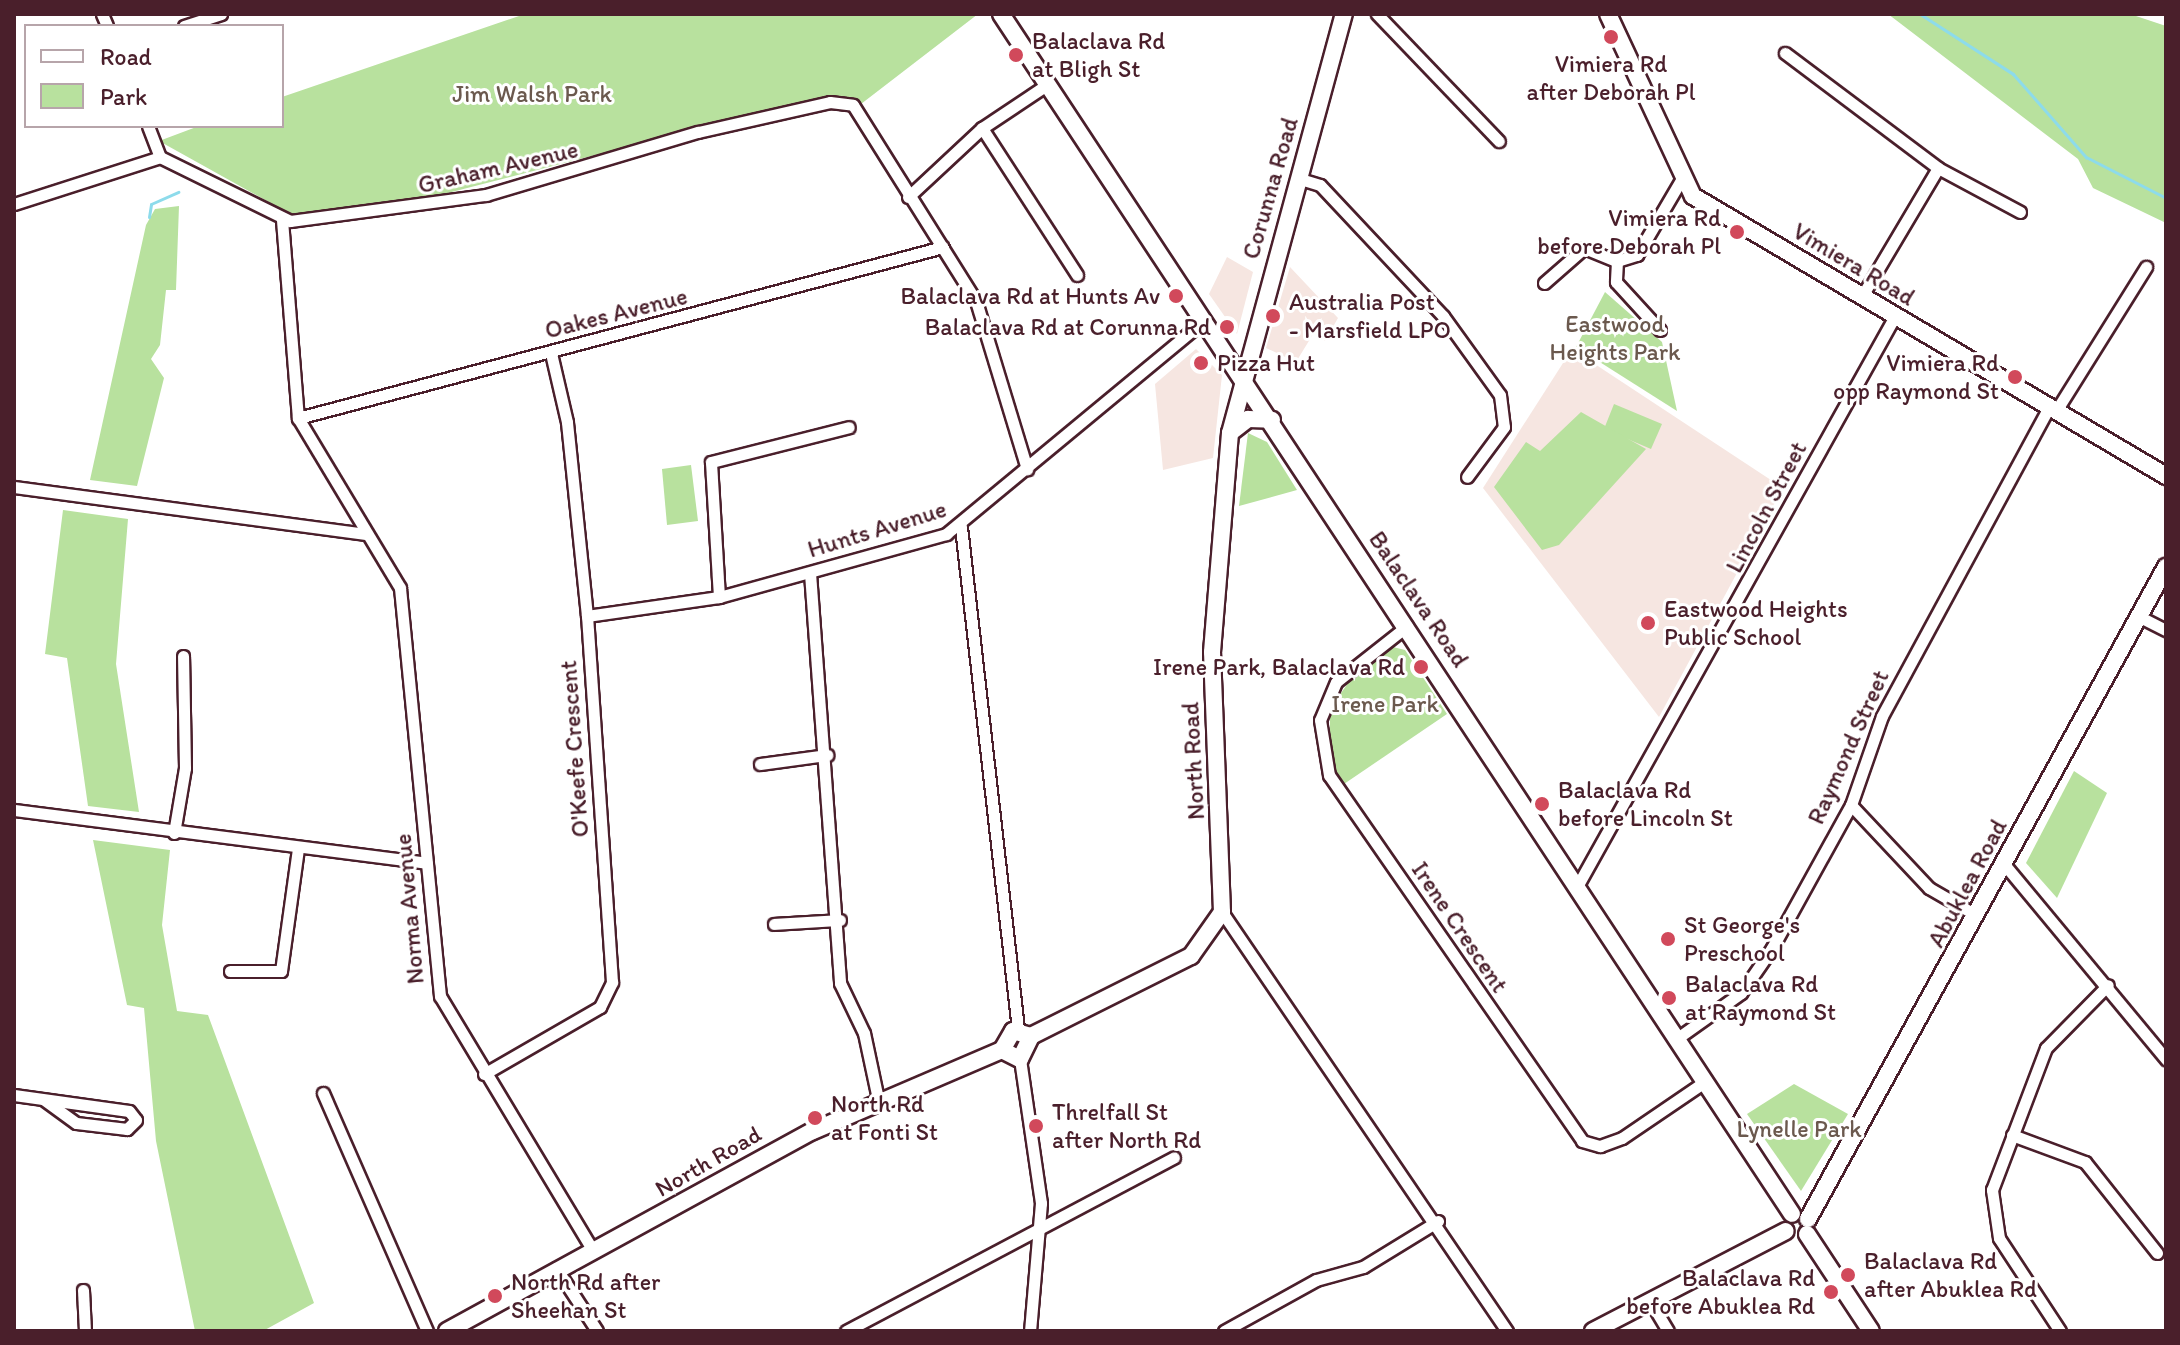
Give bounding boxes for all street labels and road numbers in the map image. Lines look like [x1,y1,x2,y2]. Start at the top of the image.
street label: Corunna Road [1236,114,1304,262]
street label: Graham Avenue [415,135,581,199]
street label: Vimiera Road [1788,216,1920,312]
street label: Oakes Avenue [542,282,690,344]
street label: Lincoln Street [1719,437,1813,577]
street label: Hunts Avenue [804,494,950,564]
street label: Balaclava Road [1363,526,1475,672]
street label: O'Keefe Crescent [553,659,595,839]
street label: Raymond Street [1801,666,1895,828]
street label: North Road [1176,702,1210,820]
street label: Abuklea Road [1921,814,2013,952]
street label: Norma Avenue [388,833,430,985]
street label: Irene Crescent [1406,856,1514,998]
street label: North Road [650,1119,766,1203]

